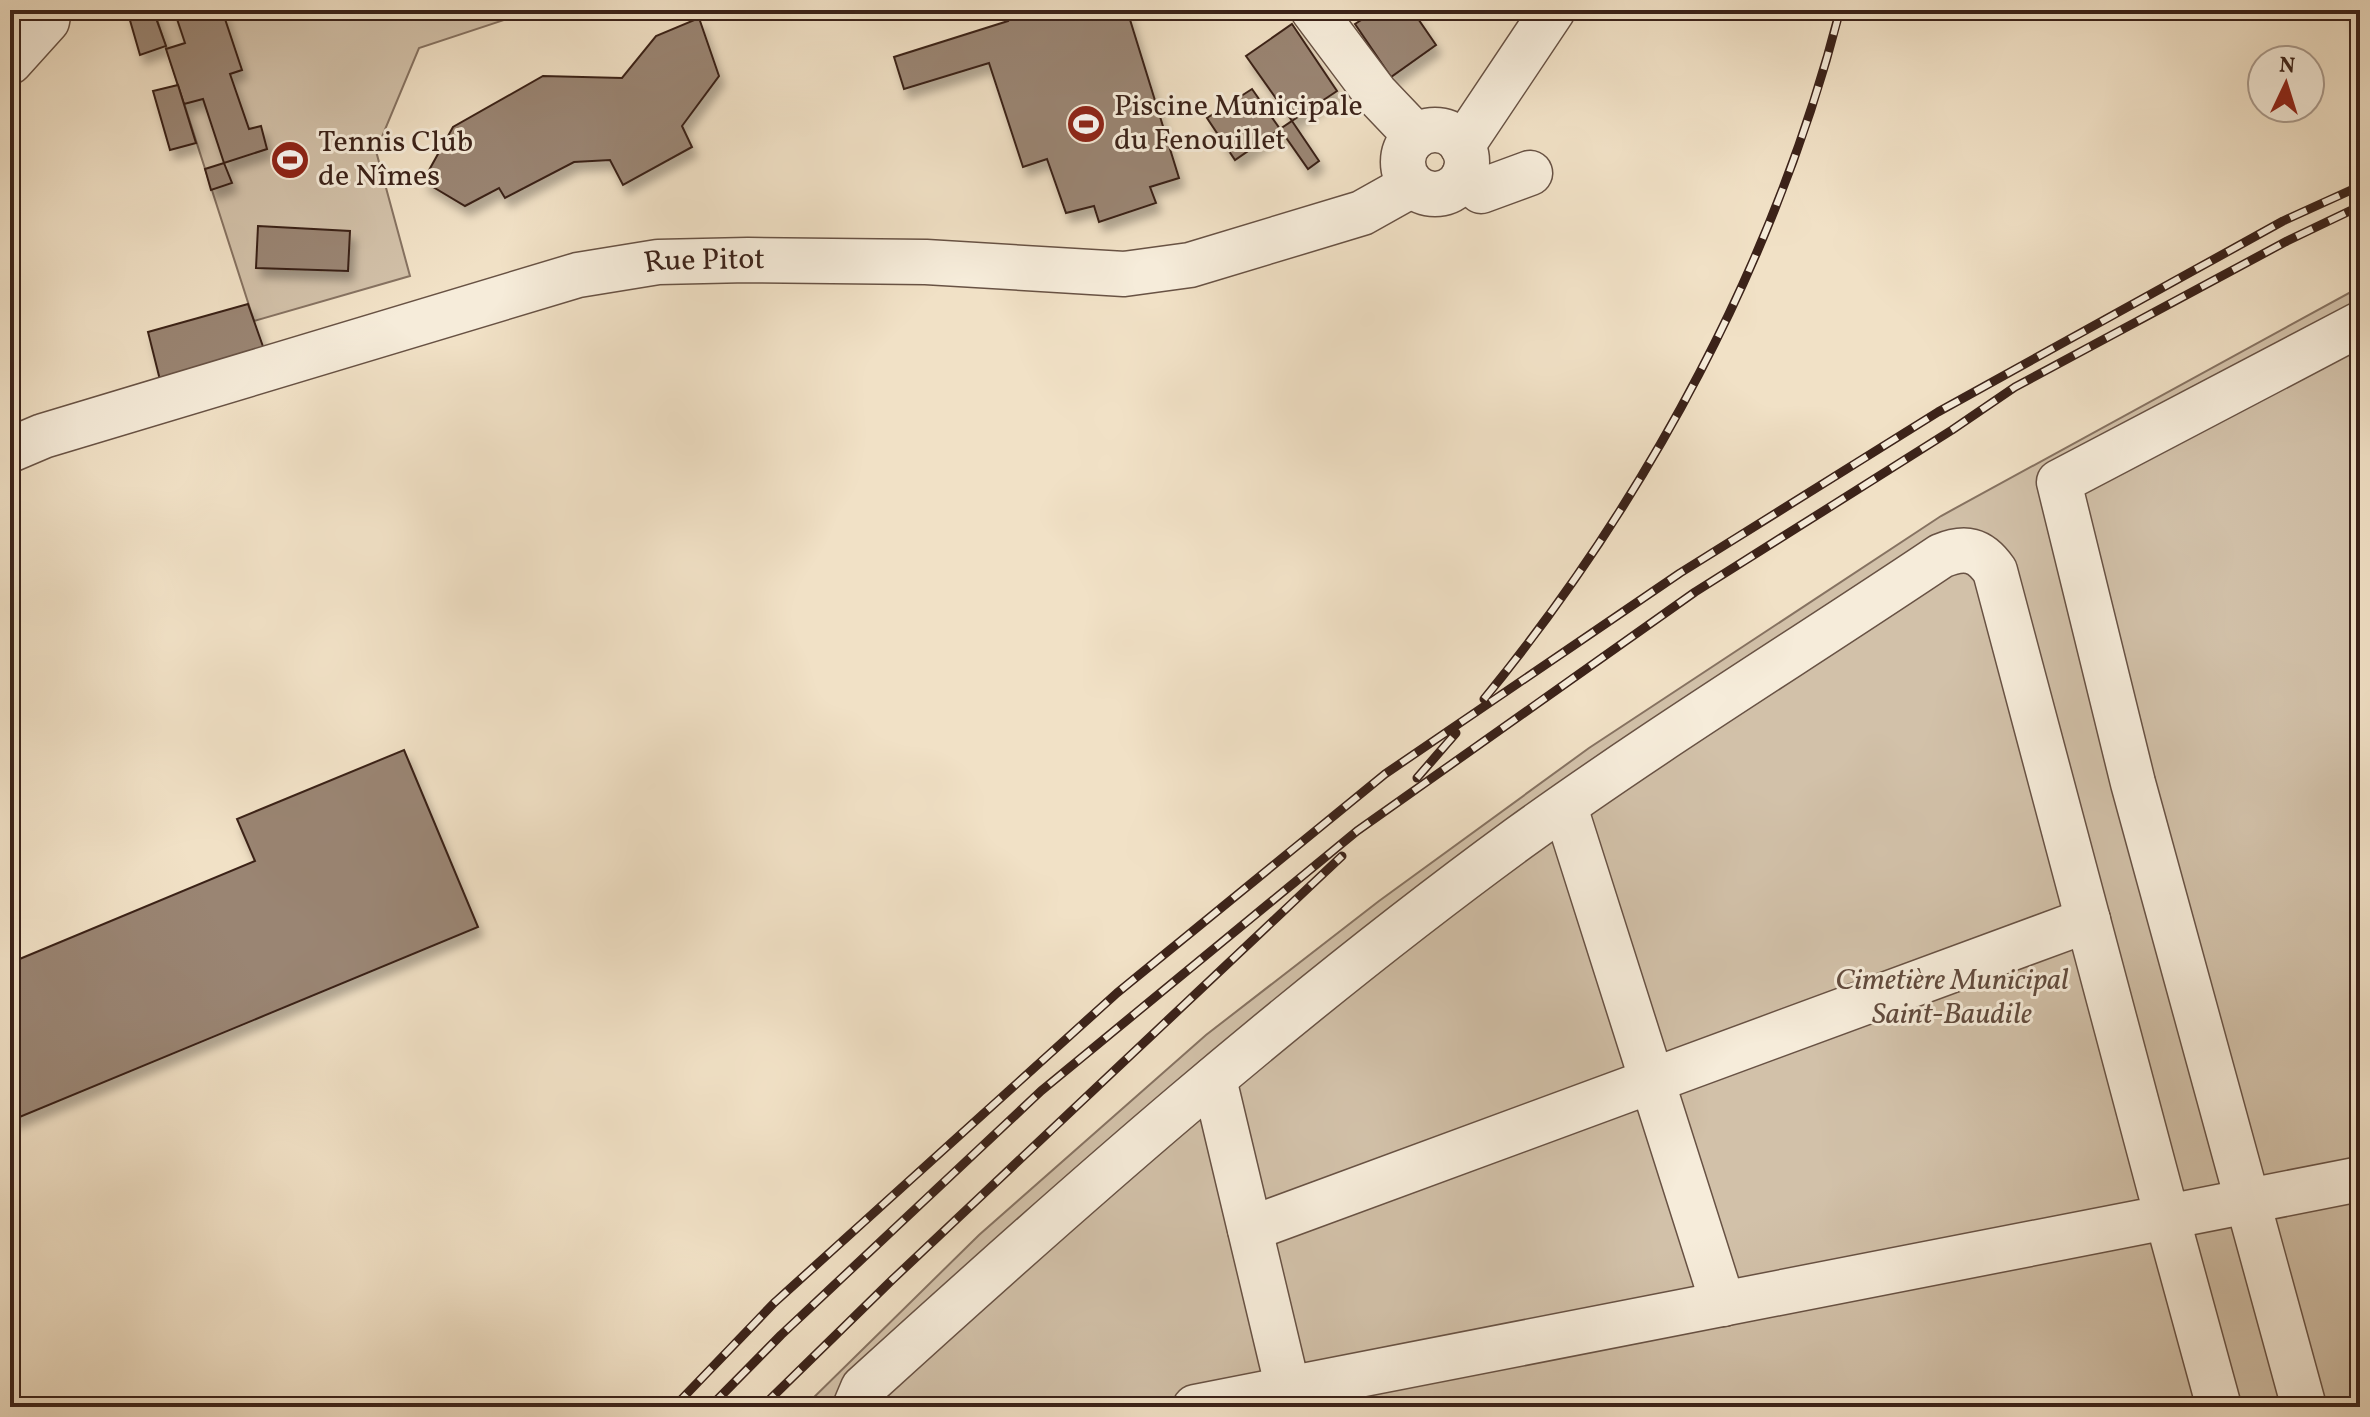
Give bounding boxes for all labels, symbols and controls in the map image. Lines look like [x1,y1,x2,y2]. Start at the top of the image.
north arrow [2246,44,2326,124]
text: N [2278,51,2296,83]
place label: Piscine Municipale du Fenouillet [1114,86,1363,162]
sports icon: Piscine Municipale du Fenouillet [1065,103,1107,145]
place label: Tennis Club de Nîmes [318,122,473,198]
sports icon: Tennis Club de Nîmes [269,139,311,181]
street label: Rue Pitot [641,239,765,285]
park label: Cimetière Municipal Saint-Baudile [1835,960,2069,1036]

